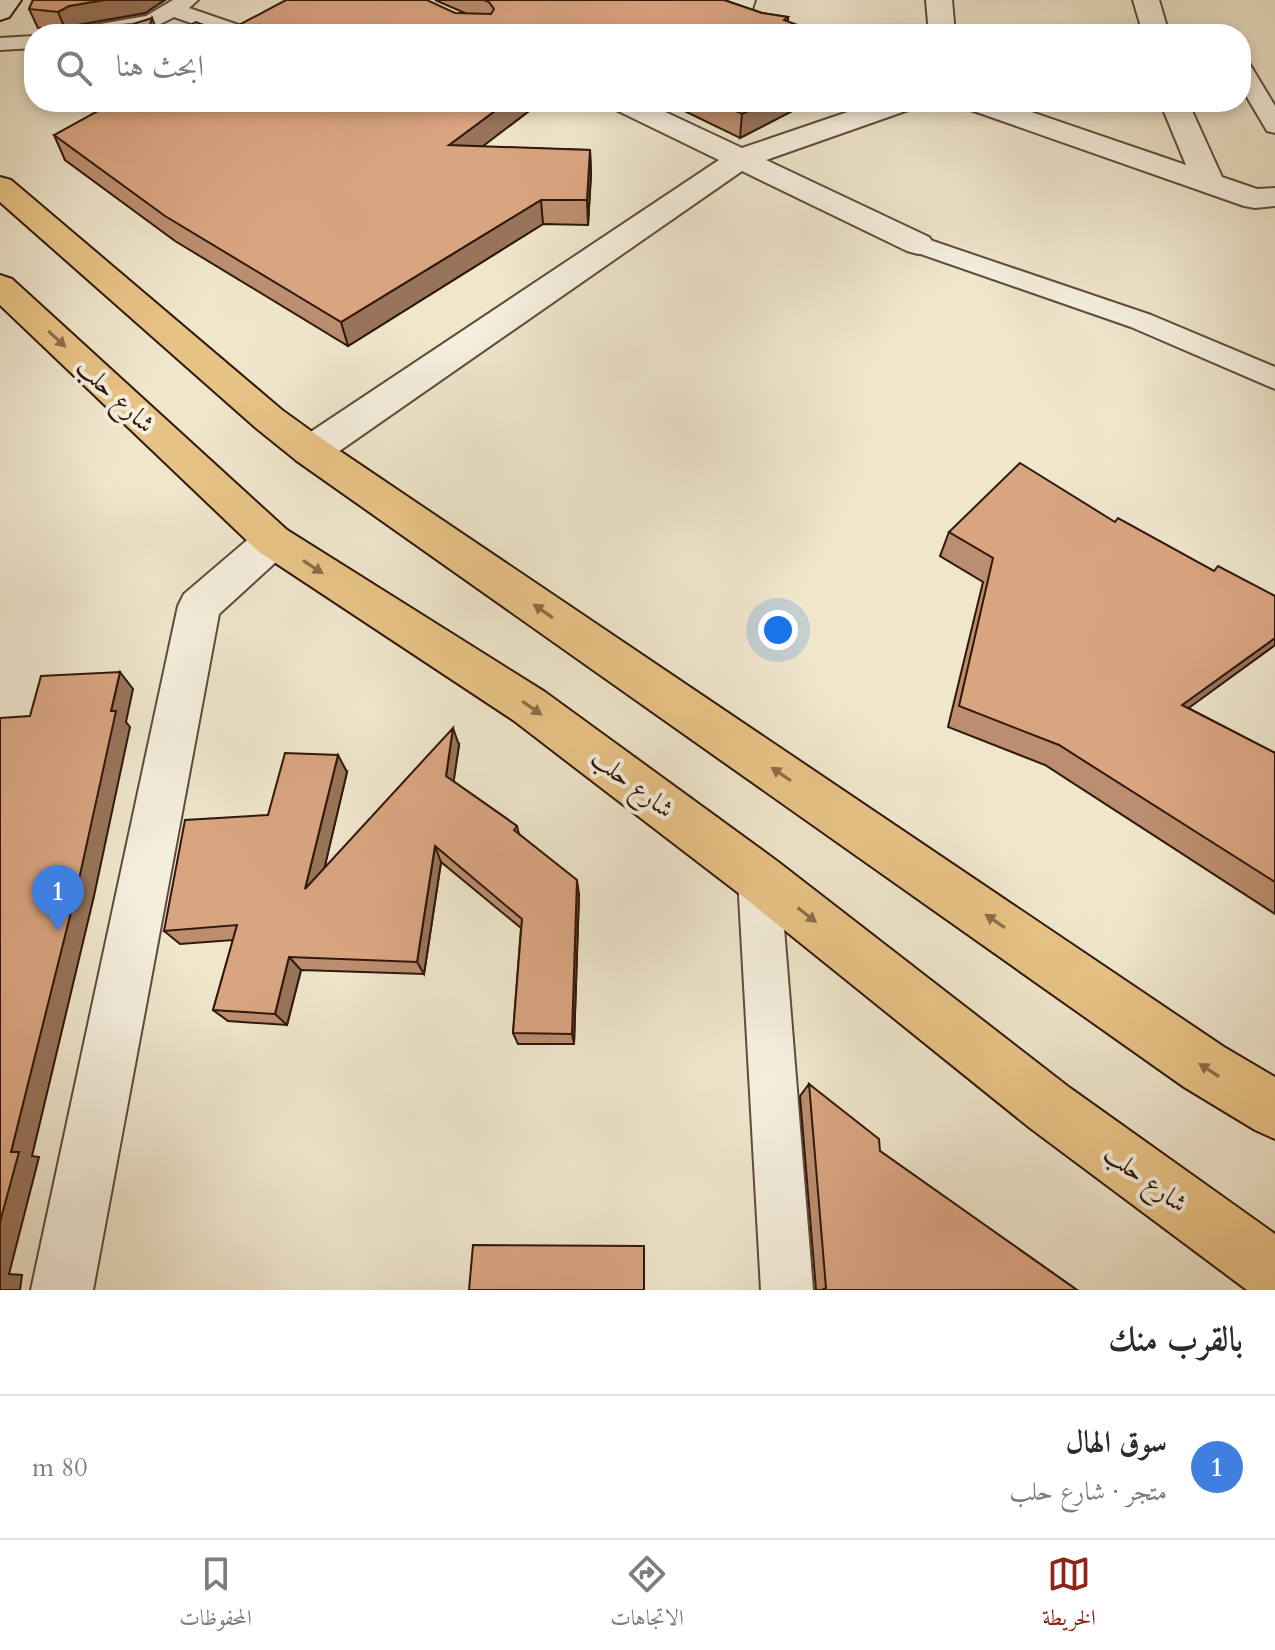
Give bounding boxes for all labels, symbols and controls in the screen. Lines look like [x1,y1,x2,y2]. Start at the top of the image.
search box [24,24,1251,112]
icon: search [52,46,96,90]
text: ابحث هنا [116,46,204,87]
one-way arrow [47,329,66,348]
street label: شارع حلب [66,350,163,444]
one-way arrow [303,560,324,575]
one-way arrow [533,604,554,619]
your location [758,610,798,650]
one-way arrow [521,700,542,715]
street label: شارع حلب [581,741,682,829]
one-way arrow [770,767,791,782]
pin: 1 [32,865,84,931]
one-way arrow [796,906,816,923]
one-way arrow [985,914,1006,929]
one-way arrow [1198,1062,1219,1077]
street label: شارع حلب [1094,1136,1195,1224]
text: بالقرب منك [1108,1316,1243,1362]
text: سوق الهال [1066,1422,1167,1463]
text: 80 m [32,1450,88,1485]
text: 1 [1210,1450,1224,1485]
text: متجر · شارع حلب [1009,1474,1167,1509]
tab: المحفوظات [179,1552,252,1639]
tab: الاتجاهات [610,1552,684,1639]
tab: الخريطة [1042,1552,1096,1639]

